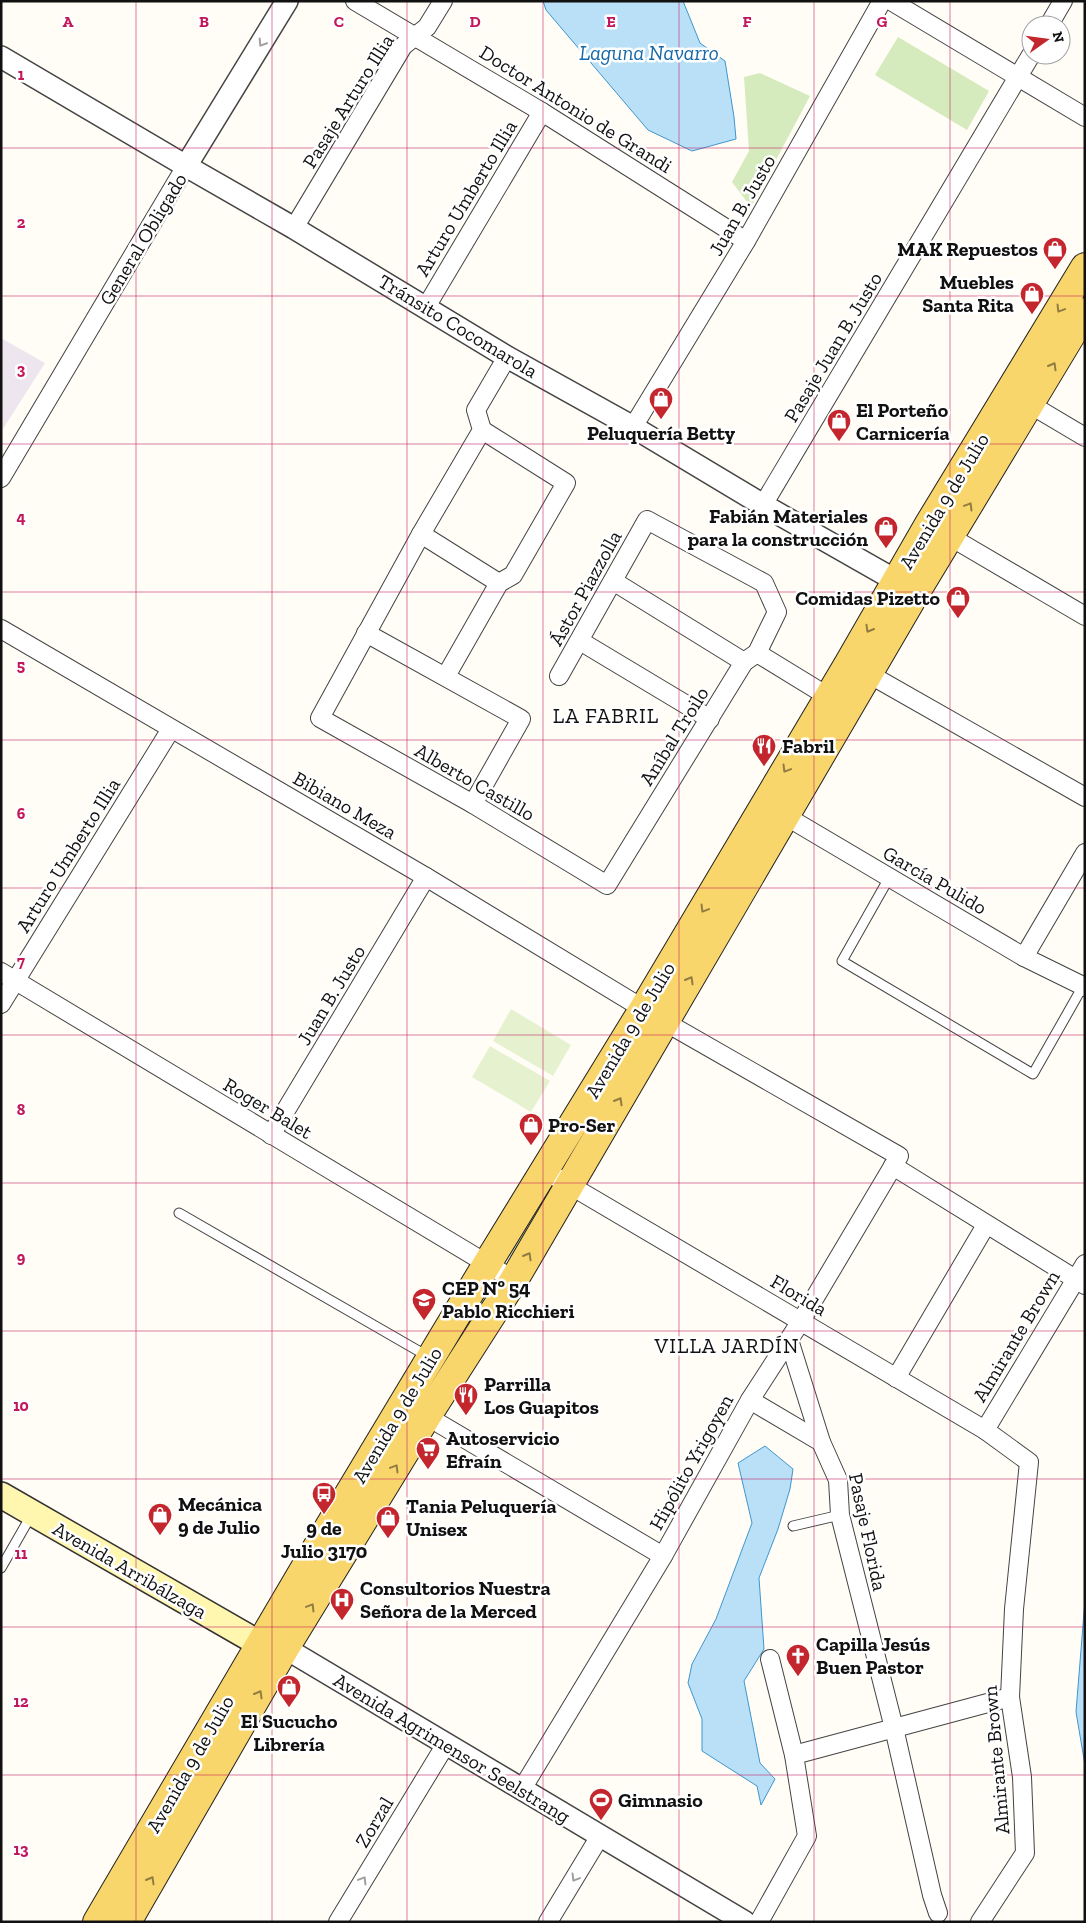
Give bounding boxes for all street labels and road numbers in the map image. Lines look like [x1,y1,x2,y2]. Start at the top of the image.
street label: Pasaje Arturo Illia [297,29,399,172]
street label: Doctor Antonio de Grandi [475,40,677,178]
street label: Arturo Umberto Illia [410,116,522,280]
street label: Juan B. Justo [703,150,781,260]
street label: General Obligado [94,169,192,309]
street label: Pasaje Juan B. Justo [779,268,887,426]
street label: Tránsito Cocomarola [374,269,542,383]
street label: Avenida 9 de Julio [894,429,994,573]
street label: Ástor Piazzolla [544,526,627,650]
street label: Aníbal Troilo [634,682,714,790]
street label: Alberto Castillo [411,738,539,826]
street label: Bibiano Meza [289,766,401,844]
street label: Arturo Umberto Illia [11,773,125,937]
street label: García Pulido [879,841,991,919]
street label: Juan B. Justo [292,941,370,1049]
street label: Avenida 9 de Julio [580,958,680,1102]
street label: Roger Balet [219,1072,317,1144]
street label: Almirante Brown [967,1265,1065,1406]
street label: Florida [767,1269,832,1321]
street label: Avenida 9 de Julio [347,1343,447,1487]
street label: Hipólito Yrigoyen [644,1390,738,1534]
street label: Pasaje Florida [844,1471,892,1593]
street label: Avenida Arribálzaga [49,1516,211,1624]
street label: Avenida Agrimensor Seelstrang [329,1668,575,1828]
street label: Almirante Brown [977,1684,1014,1835]
street label: Avenida 9 de Julio [141,1691,239,1837]
street label: Zorzal [350,1792,398,1852]

